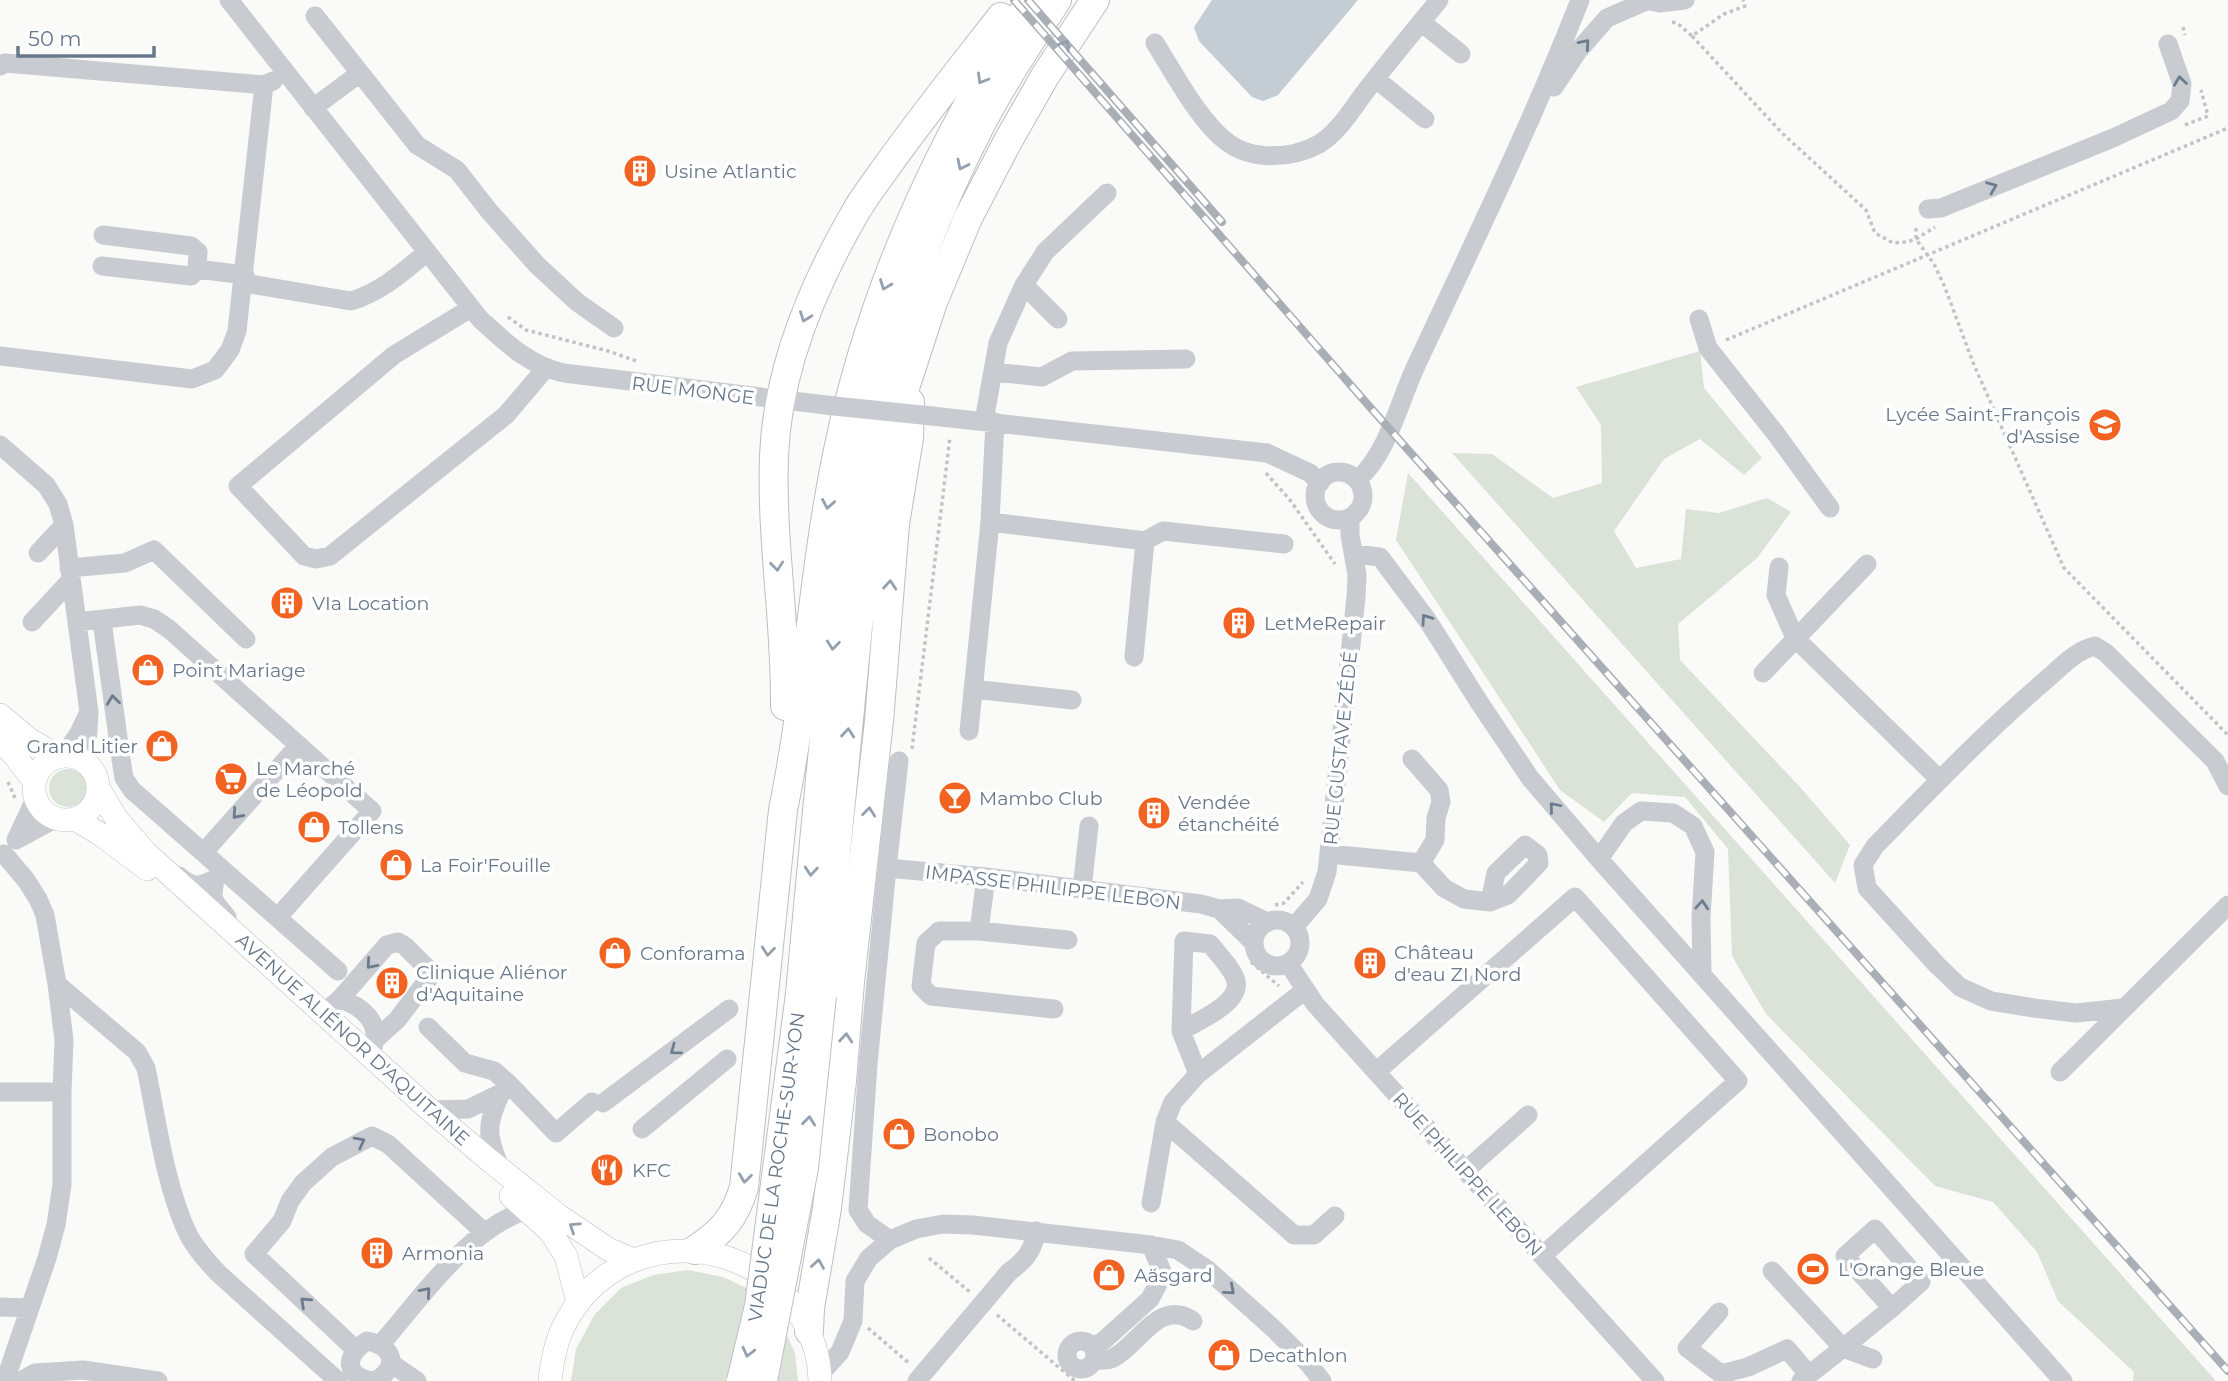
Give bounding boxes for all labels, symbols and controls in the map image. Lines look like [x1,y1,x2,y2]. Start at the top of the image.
scale bar [18,14,154,58]
text: 50 m [28,26,82,51]
one-way arrow [1057,39,1070,52]
one-way arrow [1577,39,1589,52]
one-way arrow [977,71,990,84]
one-way arrow [2173,75,2188,87]
building icon: Usine Atlantic [621,152,659,190]
one-way arrow [956,158,970,170]
place label: Usine Atlantic [664,160,797,183]
one-way arrow [1985,181,1998,195]
one-way arrow [880,278,894,290]
one-way arrow [799,310,813,322]
street label: RUE MONGE [630,372,756,409]
place label: Lycée Saint-François d'Assise [1885,403,2080,448]
school or university icon: Lycée Saint-François d'Assise [2086,406,2124,444]
one-way arrow [821,498,836,510]
one-way arrow [769,561,784,572]
one-way arrow [882,580,897,591]
building icon: VIa Location [268,584,306,622]
place label: VIa Location [312,592,429,615]
building icon: LetMeRepair [1220,604,1258,642]
place label: LetMeRepair [1264,612,1386,635]
one-way arrow [1422,614,1434,627]
one-way arrow [826,639,841,651]
street label: RUE GUSTAVE ZÉDÉ [1319,650,1362,846]
shop icon: Point Mariage [129,651,167,689]
place label: Point Mariage [172,659,306,682]
one-way arrow [105,695,120,706]
shop icon: Grand Litier [143,727,181,765]
one-way arrow [840,727,855,738]
place label: Grand Litier [26,735,138,758]
place label: Le Marché de Léopold [256,757,363,802]
supermarket icon: Le Marché de Léopold [212,760,250,798]
bar icon: Mambo Club [936,779,974,817]
place label: Mambo Club [979,787,1103,810]
place label: Vendée étanchéité [1178,791,1280,836]
building icon: Vendée étanchéité [1135,794,1173,832]
one-way arrow [1550,802,1563,814]
one-way arrow [233,806,245,819]
one-way arrow [862,806,877,818]
shop icon: Tollens [295,808,333,846]
place label: Tollens [338,816,404,839]
shop icon: La Foir'Fouille [377,846,415,884]
place label: La Foir'Fouille [420,854,551,877]
street label: IMPASSE PHILIPPE LEBON [924,860,1182,915]
one-way arrow [804,866,819,877]
one-way arrow [1694,899,1709,910]
street label: AVENUE ALIÉNOR D'AQUITAINE [231,928,474,1150]
shop icon: Conforama [596,934,634,972]
place label: Château d'eau ZI Nord [1394,941,1521,986]
place label: Conforama [640,942,745,965]
building icon: Château d'eau ZI Nord [1351,944,1389,982]
one-way arrow [761,945,776,957]
one-way arrow [367,956,379,969]
place label: Clinique Aliénor d'Aquitaine [416,961,567,1006]
building icon: Clinique Aliénor d'Aquitaine [373,964,411,1002]
street label: VIADUC DE LA ROCHE-SUR-YON [743,1011,810,1323]
one-way arrow [838,1032,853,1043]
one-way arrow [670,1042,683,1054]
street label: RUE PHILIPPE LEBON [1388,1088,1547,1261]
one-way arrow [801,1115,816,1126]
shop icon: Bonobo [880,1115,918,1153]
place label: Bonobo [923,1123,999,1146]
one-way arrow [353,1137,365,1150]
restaurant icon: KFC [588,1151,626,1189]
place label: KFC [632,1159,671,1182]
one-way arrow [738,1172,753,1183]
one-way arrow [569,1222,582,1235]
building icon: Armonia [358,1234,396,1272]
place label: Armonia [402,1242,484,1265]
sports icon: L'Orange Bleue [1794,1250,1832,1288]
shop icon: Aäsgard [1090,1256,1128,1294]
one-way arrow [810,1258,825,1270]
place label: L'Orange Bleue [1838,1258,1984,1281]
place label: Aäsgard [1134,1264,1213,1287]
one-way arrow [1222,1281,1235,1294]
one-way arrow [418,1288,430,1301]
one-way arrow [300,1298,313,1310]
shop icon: Decathlon [1205,1336,1243,1374]
place label: Decathlon [1248,1344,1348,1367]
one-way arrow [742,1346,756,1358]

